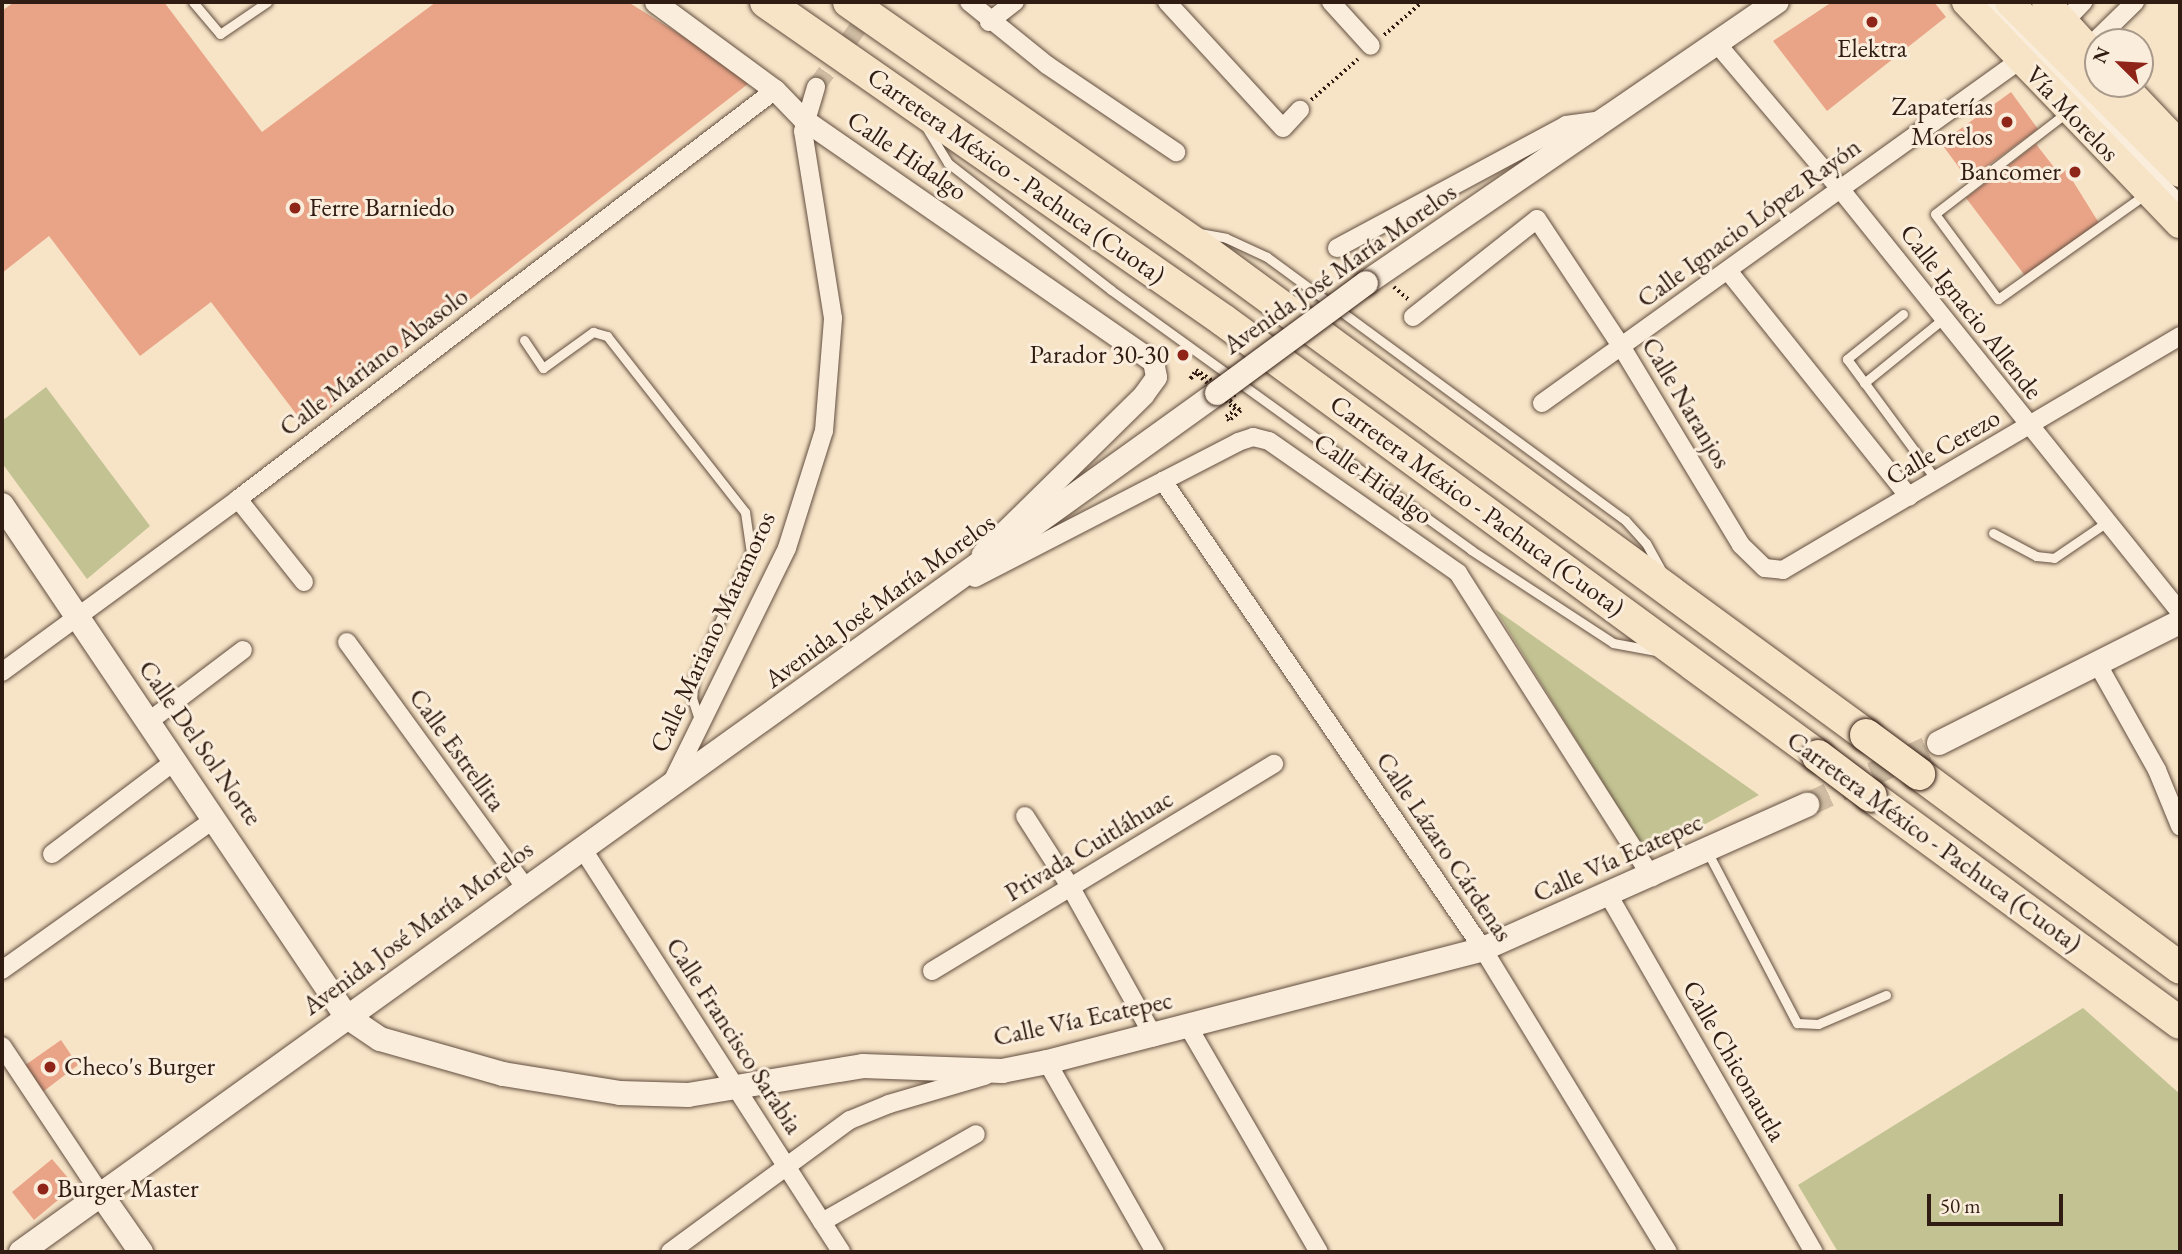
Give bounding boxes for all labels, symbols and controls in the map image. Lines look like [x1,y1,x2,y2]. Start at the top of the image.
marker: Elektra [1864,14,1880,30]
north arrow [2084,28,2154,98]
place label: Elektra [1837,33,1907,65]
text: N [2087,43,2116,67]
street label: Vía Morelos [2019,60,2125,168]
street label: Carretera México - Pachuca (Cuota) [861,61,1171,291]
place label: Zapaterías Morelos [1891,91,1993,152]
street label: Calle Hidalgo [841,104,973,208]
marker: Zapaterías Morelos [1999,114,2015,130]
street label: Calle Ignacio López Rayón [1631,131,1867,315]
place label: Bancomer [1960,156,2061,188]
marker: Bancomer [2067,164,2083,180]
street label: Avenida José María Morelos [1217,177,1463,361]
place label: Ferre Barniedo [309,192,455,224]
marker: Ferre Barniedo [287,200,303,216]
street label: Calle Ignacio Allende [1893,218,2049,406]
street label: Calle Mariano Abasolo [273,281,475,443]
street label: Calle Naranjos [1635,332,1737,474]
place label: Parador 30-30 [1030,339,1169,371]
marker: Parador 30-30 [1175,347,1191,363]
street label: Carretera México - Pachuca (Cuota) [1324,389,1630,623]
street label: Calle Cerezo [1880,402,2006,492]
street label: Calle Hidalgo [1308,427,1438,531]
street label: Calle Mariano Matamoros [643,507,783,757]
street label: Avenida José María Morelos [759,507,1001,695]
street label: Calle Del Sol Norte [131,654,269,832]
street label: Calle Estrellita [402,683,512,817]
street label: Carretera México - Pachuca (Cuota) [1781,725,2087,959]
street label: Calle Lázaro Cárdenas [1369,746,1519,948]
street label: Privada Cuitláhuac [999,783,1179,909]
street label: Calle Vía Ecatepec [1528,807,1708,909]
street label: Avenida José María Morelos [297,834,539,1022]
street label: Calle Francisco Sarabia [659,932,809,1140]
street label: Calle Chiconautla [1675,975,1793,1147]
street label: Calle Vía Ecatepec [991,985,1175,1053]
place label: Checo's Burger [64,1051,215,1083]
marker: Checo's Burger [42,1059,58,1075]
place label: Burger Master [57,1173,199,1205]
scale bar [1930,1180,2066,1224]
marker: Burger Master [35,1181,51,1197]
text: 50 m [1940,1192,1981,1219]

